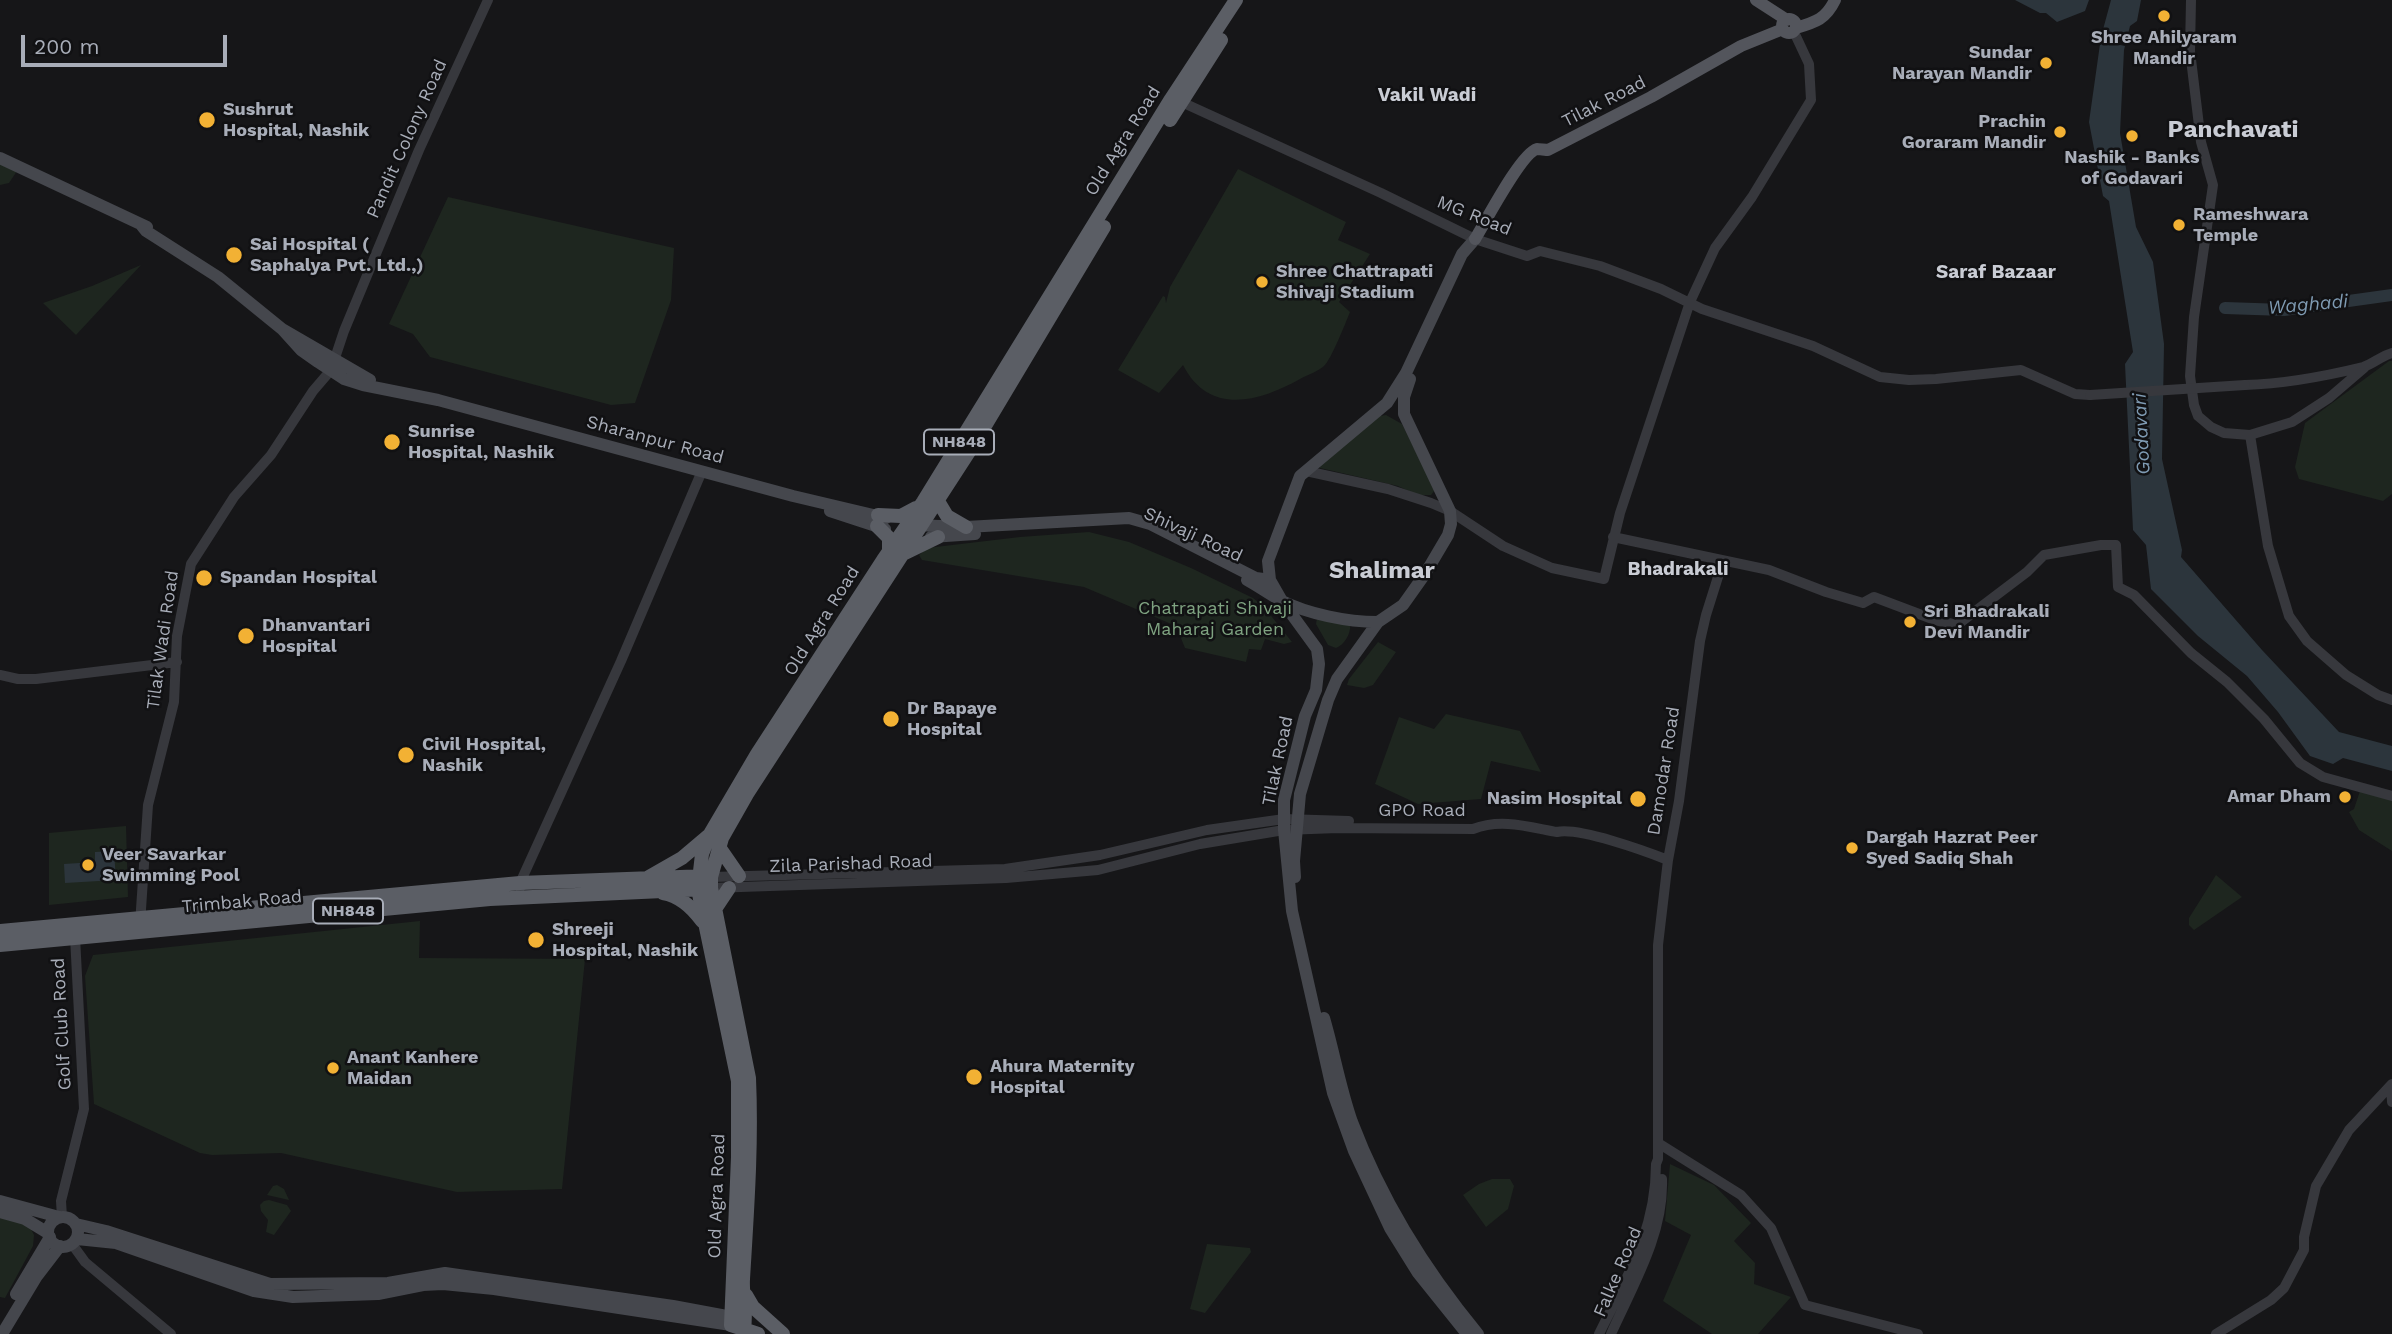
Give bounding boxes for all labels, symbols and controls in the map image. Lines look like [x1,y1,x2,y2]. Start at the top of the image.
marker: Shree Ahilyaram Mandir [2156,8,2172,24]
scale bar [24,21,231,65]
place label: Shree Ahilyaram Mandir [2091,27,2237,70]
text: 200 m [34,34,100,59]
place label: Sundar Narayan Mandir [1892,42,2032,84]
marker: Sundar Narayan Mandir [2038,55,2054,71]
street label: Pandit Colony Road [362,56,452,222]
street label: Tilak Road [1558,72,1650,132]
street label: Old Agra Road [1081,82,1165,200]
district label: Vakil Wadi [1378,84,1476,106]
place label: Sushrut Hospital, Nashik [223,99,369,142]
marker: Sushrut Hospital, Nashik [197,110,217,130]
place label: Prachin Goraram Mandir [1902,111,2046,154]
district label: Panchavati [2168,116,2298,144]
marker: Prachin Goraram Mandir [2052,124,2068,140]
marker: Nashik - Banks of Godavari [2124,128,2140,144]
place label: Nashik - Banks of Godavari [2064,147,2200,190]
street label: MG Road [1434,191,1514,241]
place label: Rameshwara Temple [2193,204,2308,246]
marker: Rameshwara Temple [2171,217,2187,233]
place label: Sai Hospital ( Saphalya Pvt. Ltd.,) [250,234,424,276]
marker: Sai Hospital ( Saphalya Pvt. Ltd.,) [224,245,244,265]
place label: Shree Chattrapati Shivaji Stadium [1276,261,1433,304]
district label: Saraf Bazaar [1936,261,2056,283]
marker: Shree Chattrapati Shivaji Stadium [1254,274,1270,290]
water label: Waghadi [2267,290,2349,320]
water label: Godavari [2128,393,2156,475]
street label: Sharanpur Road [584,411,726,469]
place label: Sunrise Hospital, Nashik [408,421,554,464]
road number: NH848 [924,430,994,454]
marker: Sunrise Hospital, Nashik [382,432,402,452]
street label: Shivaji Road [1140,503,1246,567]
district label: Shalimar [1329,557,1435,585]
district label: Bhadrakali [1627,558,1729,580]
street label: Old Agra Road [780,562,864,680]
place label: Spandan Hospital [220,567,377,589]
marker: Spandan Hospital [194,568,214,588]
street label: Tilak Wadi Road [143,569,183,711]
park label: Chatrapati Shivaji Maharaj Garden [1138,598,1292,640]
place label: Sri Bhadrakali Devi Mandir [1924,601,2050,644]
marker: Sri Bhadrakali Devi Mandir [1902,614,1918,630]
place label: Dhanvantari Hospital [262,615,370,658]
marker: Dhanvantari Hospital [236,626,256,646]
place label: Dr Bapaye Hospital [907,698,997,740]
street label: Damodar Road [1643,705,1685,837]
marker: Dr Bapaye Hospital [881,709,901,729]
street label: Tilak Road [1258,714,1298,808]
place label: Civil Hospital, Nashik [422,734,546,776]
marker: Civil Hospital, Nashik [396,745,416,765]
place label: Amar Dham [2227,786,2331,808]
place label: Nasim Hospital [1487,788,1622,810]
marker: Nasim Hospital [1628,789,1648,809]
marker: Amar Dham [2337,789,2353,805]
street label: GPO Road [1378,800,1466,822]
place label: Dargah Hazrat Peer Syed Sadiq Shah [1866,827,2038,870]
marker: Dargah Hazrat Peer Syed Sadiq Shah [1844,840,1860,856]
place label: Veer Savarkar Swimming Pool [102,844,240,886]
street label: Zila Parishad Road [769,850,933,878]
marker: Veer Savarkar Swimming Pool [80,857,96,873]
street label: Trimbak Road [181,886,303,918]
road number: NH848 [313,898,383,923]
place label: Shreeji Hospital, Nashik [552,919,698,962]
marker: Shreeji Hospital, Nashik [526,930,546,950]
street label: Golf Club Road [48,957,76,1091]
place label: Anant Kanhere Maidan [347,1047,478,1090]
place label: Ahura Maternity Hospital [990,1056,1135,1098]
marker: Anant Kanhere Maidan [325,1060,341,1076]
marker: Ahura Maternity Hospital [964,1067,984,1087]
street label: Old Agra Road [704,1133,730,1259]
street label: Falke Road [1589,1224,1647,1320]

